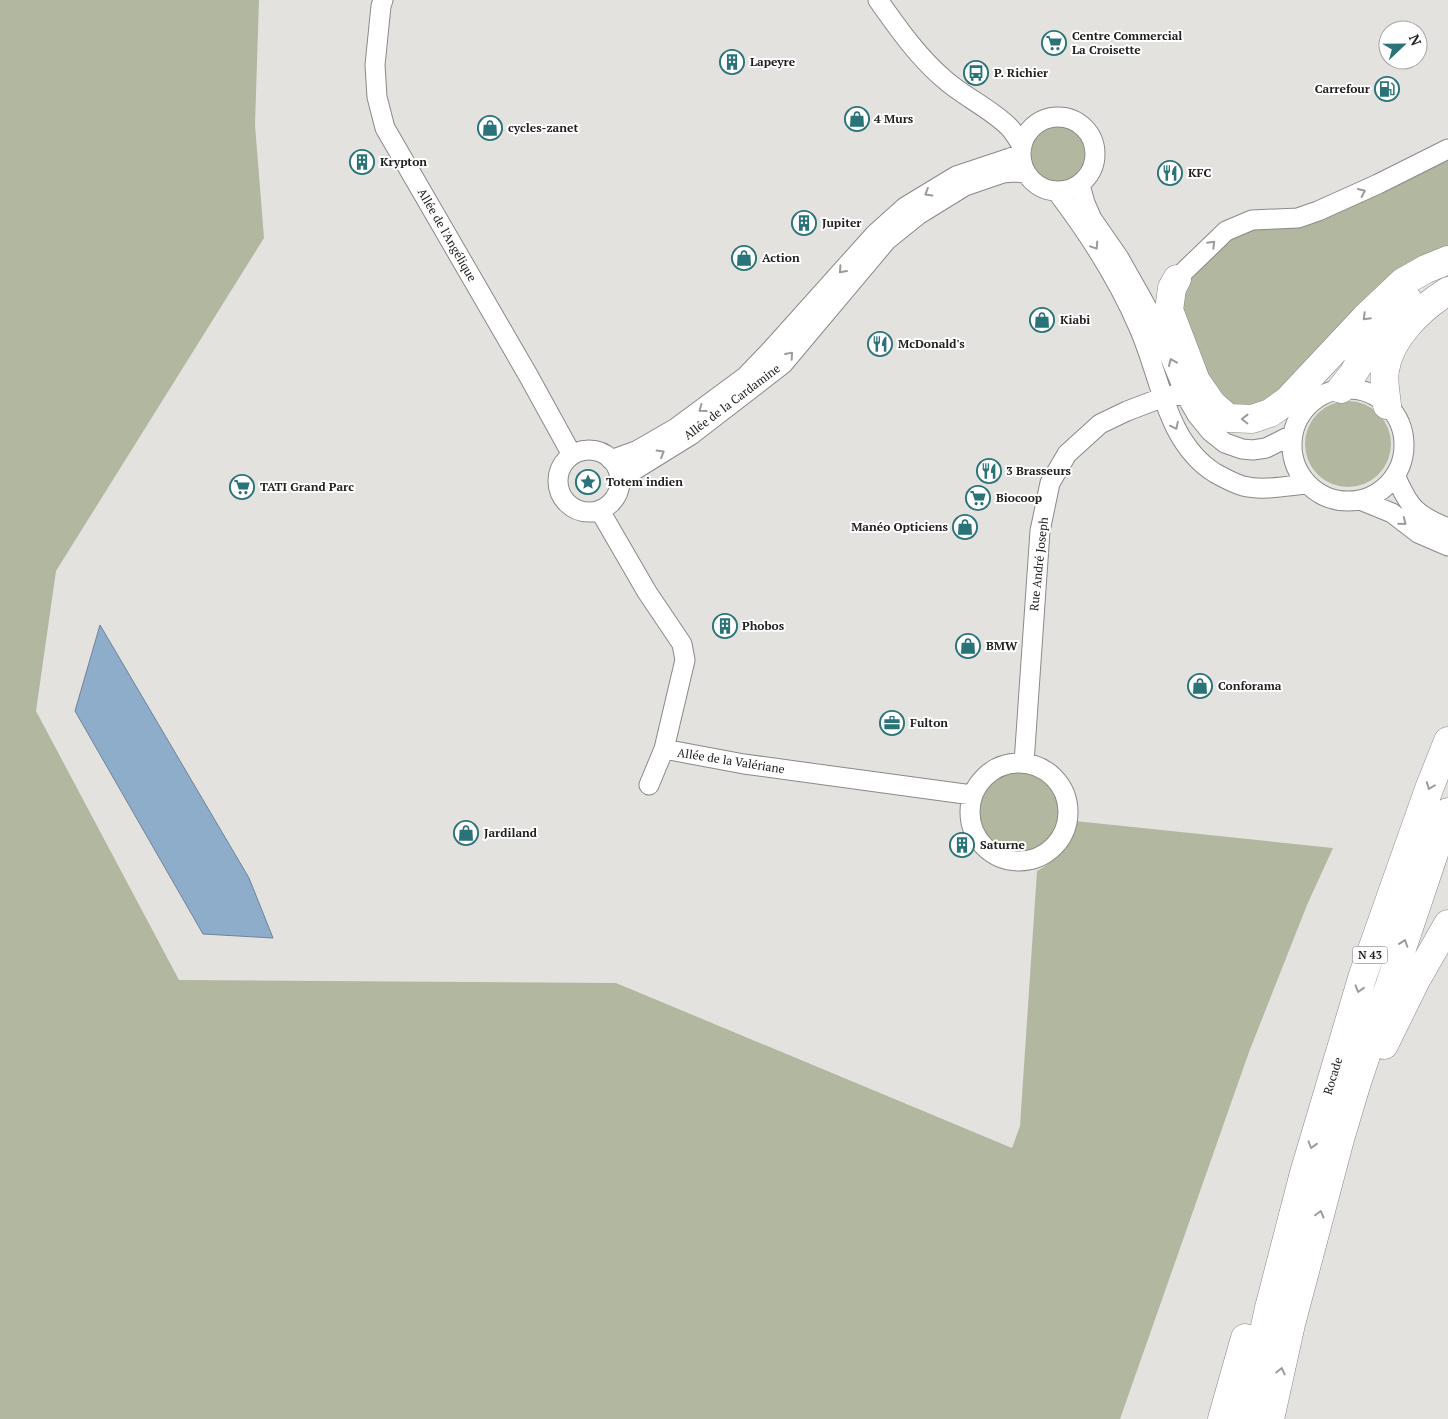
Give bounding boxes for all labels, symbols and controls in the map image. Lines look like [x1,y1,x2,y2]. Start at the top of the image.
north arrow [1378,20,1428,70]
place label: Centre Commercial La Croisette [1072,28,1182,57]
supermarket icon: Centre Commercial La Croisette [1041,30,1067,56]
text: N [1405,31,1426,49]
building icon: Lapeyre [719,49,745,75]
place label: Lapeyre [750,54,796,69]
bus stop icon: P. Richier [963,60,989,86]
place label: P. Richier [994,65,1049,80]
fuel station icon: Carrefour [1374,76,1400,102]
place label: Carrefour [1315,81,1371,96]
shop icon: 4 Murs [844,106,870,132]
place label: 4 Murs [874,111,914,126]
shop icon: cycles-zanet [477,115,503,141]
place label: cycles-zanet [508,120,578,135]
building icon: Krypton [349,149,375,175]
place label: Krypton [380,154,427,169]
restaurant icon: KFC [1157,160,1183,186]
place label: KFC [1188,165,1211,180]
street label: Allée de l'Angélique [415,185,480,284]
one-way arrow [924,186,933,196]
one-way arrow [1357,187,1366,198]
building icon: Jupiter [791,210,817,236]
place label: Jupiter [822,215,862,230]
one-way arrow [1088,241,1098,250]
one-way arrow [1206,241,1215,250]
shop icon: Action [731,245,757,271]
place label: Action [762,250,800,265]
one-way arrow [839,265,848,274]
shop icon: Kiabi [1029,307,1055,333]
one-way arrow [1363,311,1372,320]
place label: Kiabi [1060,312,1090,327]
restaurant icon: McDonald's [867,331,893,357]
place label: McDonald's [898,336,965,351]
one-way arrow [785,352,793,361]
one-way arrow [1167,358,1178,367]
street label: Allée de la Cardamine [681,360,783,443]
one-way arrow [699,403,708,411]
one-way arrow [1241,413,1249,424]
one-way arrow [1169,421,1179,430]
one-way arrow [656,450,665,459]
restaurant icon: 3 Brasseurs [976,458,1002,484]
place label: 3 Brasseurs [1006,463,1072,478]
place icon: Totem indien [575,469,601,495]
supermarket icon: TATI Grand Parc [229,474,255,500]
place label: Totem indien [606,474,683,489]
place label: TATI Grand Parc [260,479,354,494]
supermarket icon: Biocoop [965,485,991,511]
place label: Biocoop [996,490,1042,505]
shop icon: Manéo Opticiens [952,514,978,540]
street label: Rue André Joseph [1026,516,1051,612]
one-way arrow [1397,516,1406,524]
place label: Manéo Opticiens [851,519,949,534]
building icon: Phobos [712,613,738,639]
place label: Phobos [742,618,785,633]
shop icon: BMW [955,633,981,659]
place label: BMW [986,638,1018,653]
shop icon: Conforama [1187,673,1213,699]
place label: Conforama [1218,678,1282,693]
office icon: Fulton [879,710,905,736]
place label: Fulton [910,715,948,730]
street label: Allée de la Valériane [676,745,786,776]
one-way arrow [1426,781,1436,790]
shop icon: Jardiland [453,820,479,846]
place label: Jardiland [484,825,538,840]
building icon: Saturne [949,832,975,858]
place label: Saturne [980,837,1026,852]
one-way arrow [1398,940,1408,948]
road number: N 43 [1352,946,1388,964]
one-way arrow [1354,984,1364,993]
street label: Rocade [1320,1055,1345,1096]
one-way arrow [1308,1140,1318,1148]
one-way arrow [1315,1210,1325,1218]
one-way arrow [1275,1367,1286,1376]

